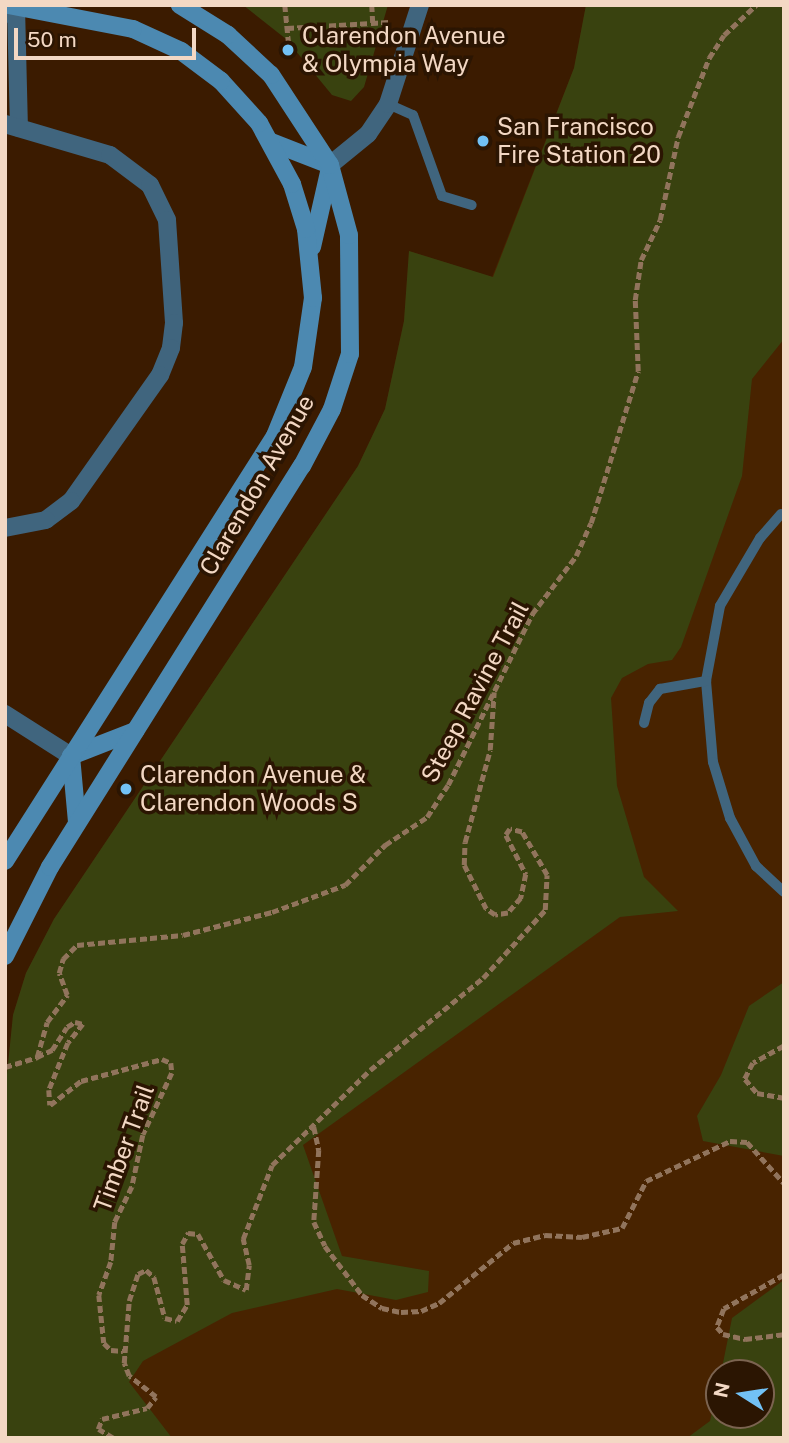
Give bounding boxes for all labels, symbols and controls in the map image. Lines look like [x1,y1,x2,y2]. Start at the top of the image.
scale bar [18,14,200,58]
place label: Clarendon Avenue & Olympia Way [302,22,506,78]
text: 50 m [27,27,77,52]
marker: Clarendon Avenue & Olympia Way [280,42,296,58]
place label: San Francisco Fire Station 20 [497,113,661,169]
marker: San Francisco Fire Station 20 [475,133,491,149]
street label: Clarendon Avenue [194,390,320,580]
street label: Steep Ravine Trail [415,596,535,788]
place label: Clarendon Avenue & Clarendon Woods S [140,761,366,817]
marker: Clarendon Avenue & Clarendon Woods S [118,781,134,797]
street label: Timber Trail [88,1080,160,1216]
north arrow [705,1359,775,1429]
text: N [709,1381,734,1400]

